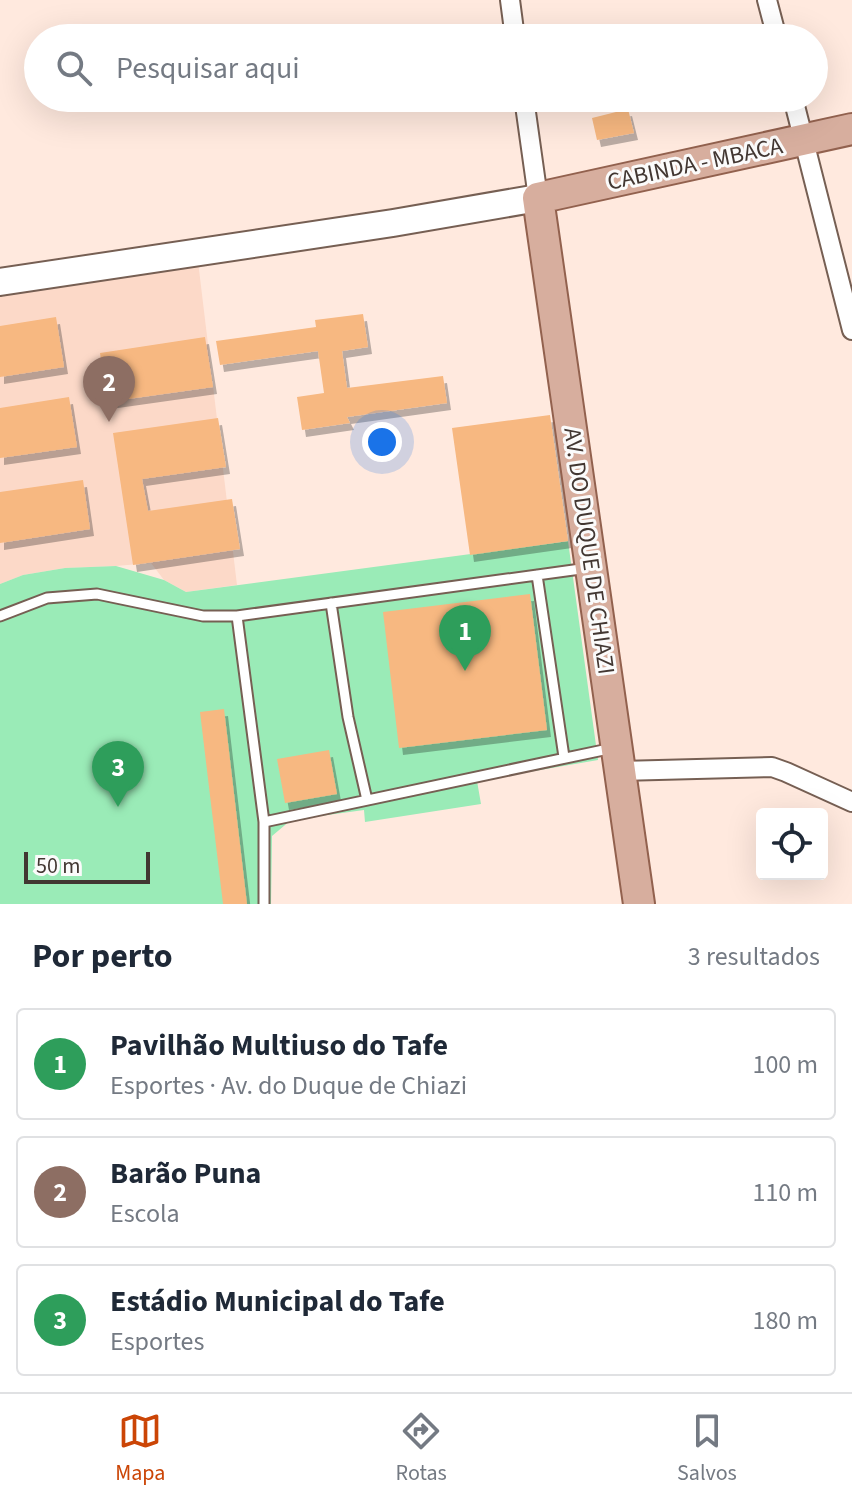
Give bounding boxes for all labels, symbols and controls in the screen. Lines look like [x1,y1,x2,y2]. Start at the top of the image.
search box [24,24,828,112]
icon: search [52,46,96,90]
text: Pesquisar aqui [116,47,300,90]
street label: CABINDA - MBACA [604,128,786,200]
pin: 2 [83,356,135,422]
your location [362,422,402,462]
street label: AV. DO DUQUE DE CHIAZI [554,425,624,677]
pin: 1 [439,605,491,671]
pin: 3 [92,741,144,807]
map controls [756,808,828,880]
button: locate [756,808,828,880]
scale bar [24,848,150,884]
text: 50 m [36,850,81,882]
text: Por perto [32,932,173,981]
text: 3 resultados [688,938,820,975]
text: Pavilhão Multiuso do Tafe [110,1024,448,1067]
text: 1 [53,1046,67,1083]
text: 100 m [752,1046,818,1083]
text: Esportes · Av. do Duque de Chiazi [110,1067,467,1104]
text: Barão Puna [110,1152,261,1195]
text: 2 [53,1174,67,1211]
text: 110 m [752,1174,818,1211]
text: Escola [110,1195,180,1232]
text: Estádio Municipal do Tafe [110,1280,445,1323]
text: 3 [53,1302,67,1339]
text: 180 m [752,1302,818,1339]
text: Esportes [110,1323,204,1360]
tab: Mapa [115,1409,165,1489]
tab: Rotas [396,1409,447,1489]
tab: Salvos [677,1409,737,1489]

